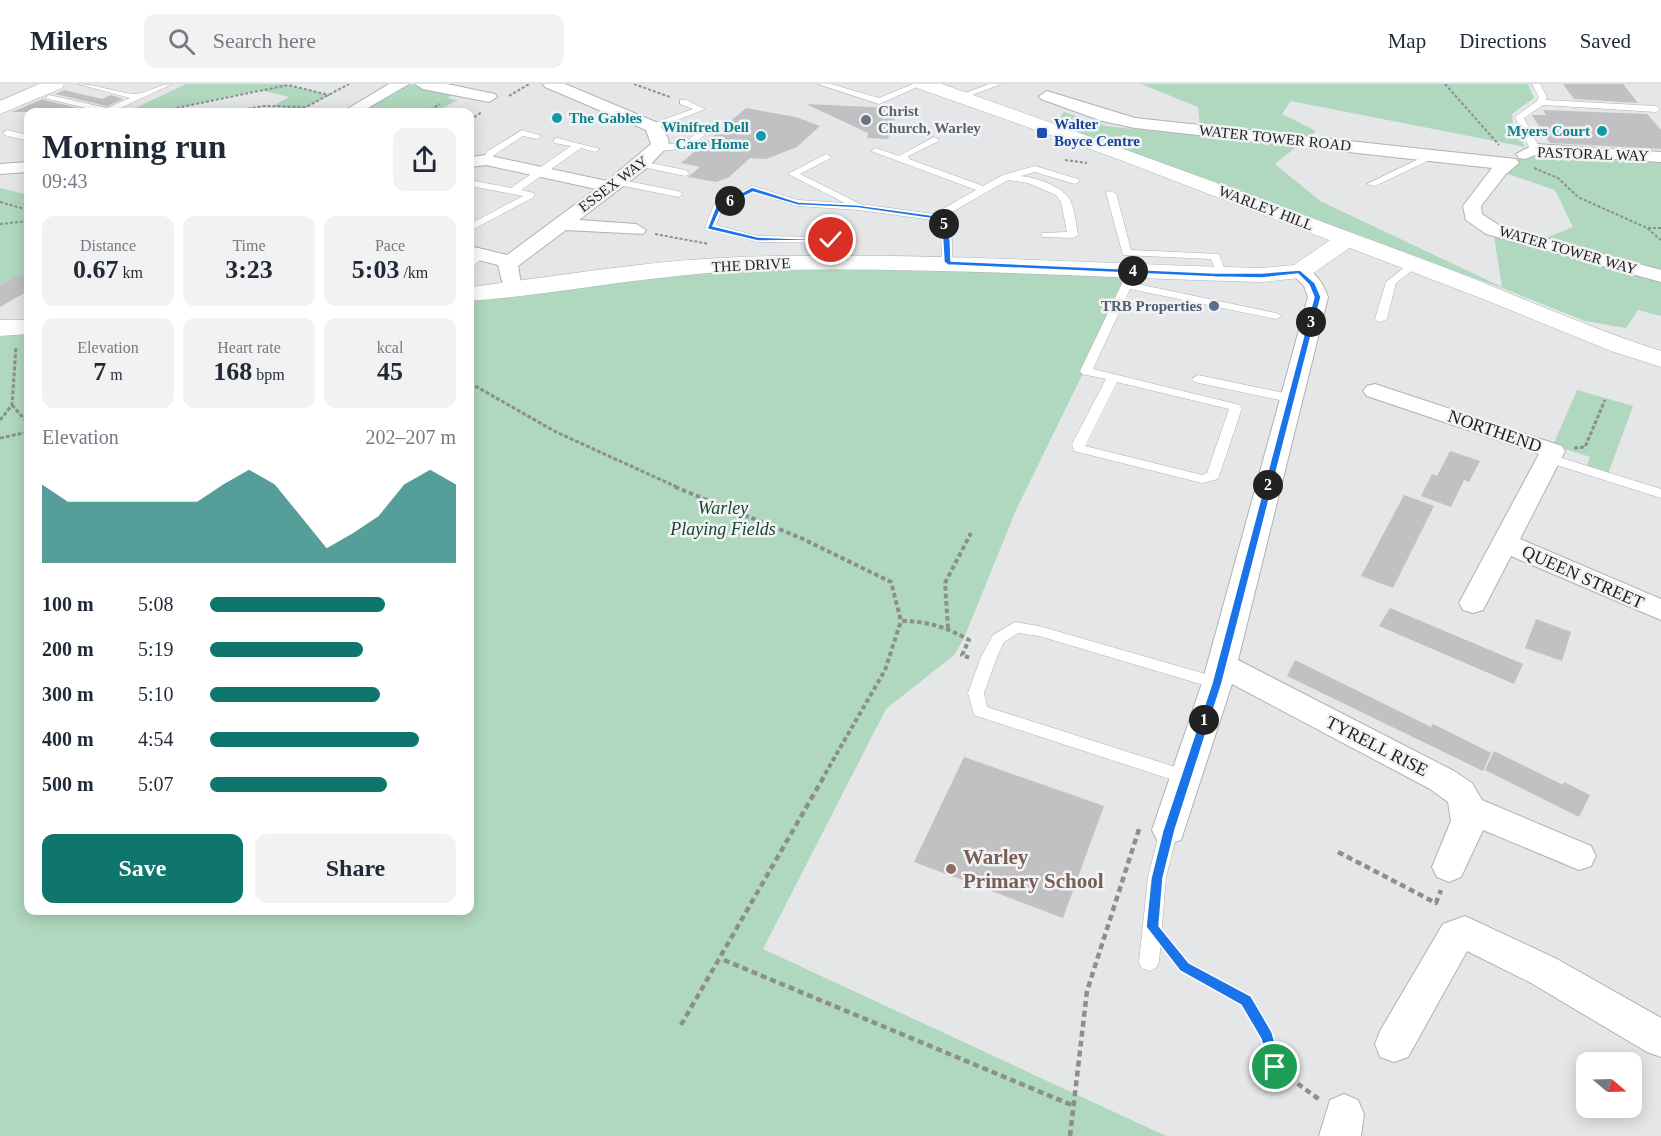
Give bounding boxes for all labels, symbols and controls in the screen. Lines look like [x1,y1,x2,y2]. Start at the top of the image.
search box [144,14,564,68]
text: Milers [30,25,108,56]
icon: search [165,25,198,58]
text: Search here [213,28,316,53]
text: Map [1388,29,1426,53]
text: Directions [1459,29,1547,53]
text: Saved [1580,29,1631,53]
place label: Christ Church, Warley [878,103,981,136]
place label: The Gables [569,110,642,126]
marker: The Gables [550,111,564,125]
marker: Christ Church, Warley [859,113,873,127]
place label: Walter Boyce Centre [1054,116,1140,149]
place label: Winifred Dell Care Home [662,119,749,152]
street label: WATER TOWER ROAD [1198,122,1352,154]
place label: Myers Court [1507,123,1590,139]
marker: Myers Court [1595,124,1609,138]
marker: Walter Boyce Centre [1035,126,1049,140]
button: share [393,128,456,191]
text: Morning run [42,129,226,165]
marker: Winifred Dell Care Home [754,129,768,143]
street label: PASTORAL WAY [1537,144,1649,164]
street label: ESSEX WAY [575,153,651,215]
text: 09:43 [42,170,88,192]
street label: WARLEY HILL [1217,183,1315,233]
pin: 6 [715,186,745,216]
text: 6 [726,192,734,209]
pin: 5 [929,209,959,239]
pin [805,214,856,265]
text: 5 [940,215,948,232]
icon: check [814,223,847,256]
street label: WATER TOWER WAY [1497,223,1639,277]
text: Distance [80,237,136,254]
text: Time [232,237,266,254]
text: Pace [375,237,405,254]
text: 0.67 [73,255,119,284]
text: 3:23 [225,255,273,284]
text: 5:03 [352,255,399,284]
street label: THE DRIVE [711,255,791,275]
pin: 4 [1118,256,1148,286]
text: 4 [1129,262,1137,279]
text: km [119,264,143,281]
text: /km [399,264,428,281]
place label: TRB Properties [1101,298,1202,314]
marker: TRB Properties [1207,299,1221,313]
pin: 3 [1296,307,1326,337]
text: 3 [1307,313,1315,330]
text: Elevation [77,339,139,356]
text: Heart rate [217,339,281,356]
text: kcal [377,339,403,356]
text: 7 [93,357,106,386]
text: 168 [213,357,252,386]
text: 45 [377,357,403,386]
text: m [106,366,123,383]
text: bpm [252,366,285,383]
street label: NORTHEND [1445,406,1545,456]
text: Elevation [42,426,119,448]
text: 202–207 m [365,426,456,448]
pin: 2 [1253,470,1283,500]
text: 2 [1264,476,1272,493]
park label: Warley Playing Fields [669,498,776,539]
street label: QUEEN STREET [1519,541,1647,613]
text: 100 m [42,593,94,615]
text: 5:08 [138,593,174,615]
text: 200 m [42,638,94,660]
text: 5:19 [138,638,174,660]
text: 300 m [42,683,94,705]
text: 5:10 [138,683,174,705]
pin: 1 [1189,705,1219,735]
text: 1 [1200,711,1208,728]
street label: TYRELL RISE [1323,712,1431,780]
text: 400 m [42,728,94,750]
text: 4:54 [138,728,174,750]
text: 500 m [42,773,94,795]
text: 5:07 [138,773,174,795]
button: Save [42,834,243,903]
button: Share [255,834,456,903]
place label: Warley Primary School [963,845,1104,893]
marker: Warley Primary School [944,862,958,876]
pin [1249,1041,1300,1092]
icon: arrive [1258,1050,1291,1083]
north arrow [1576,1052,1642,1118]
map controls [1576,1052,1642,1118]

